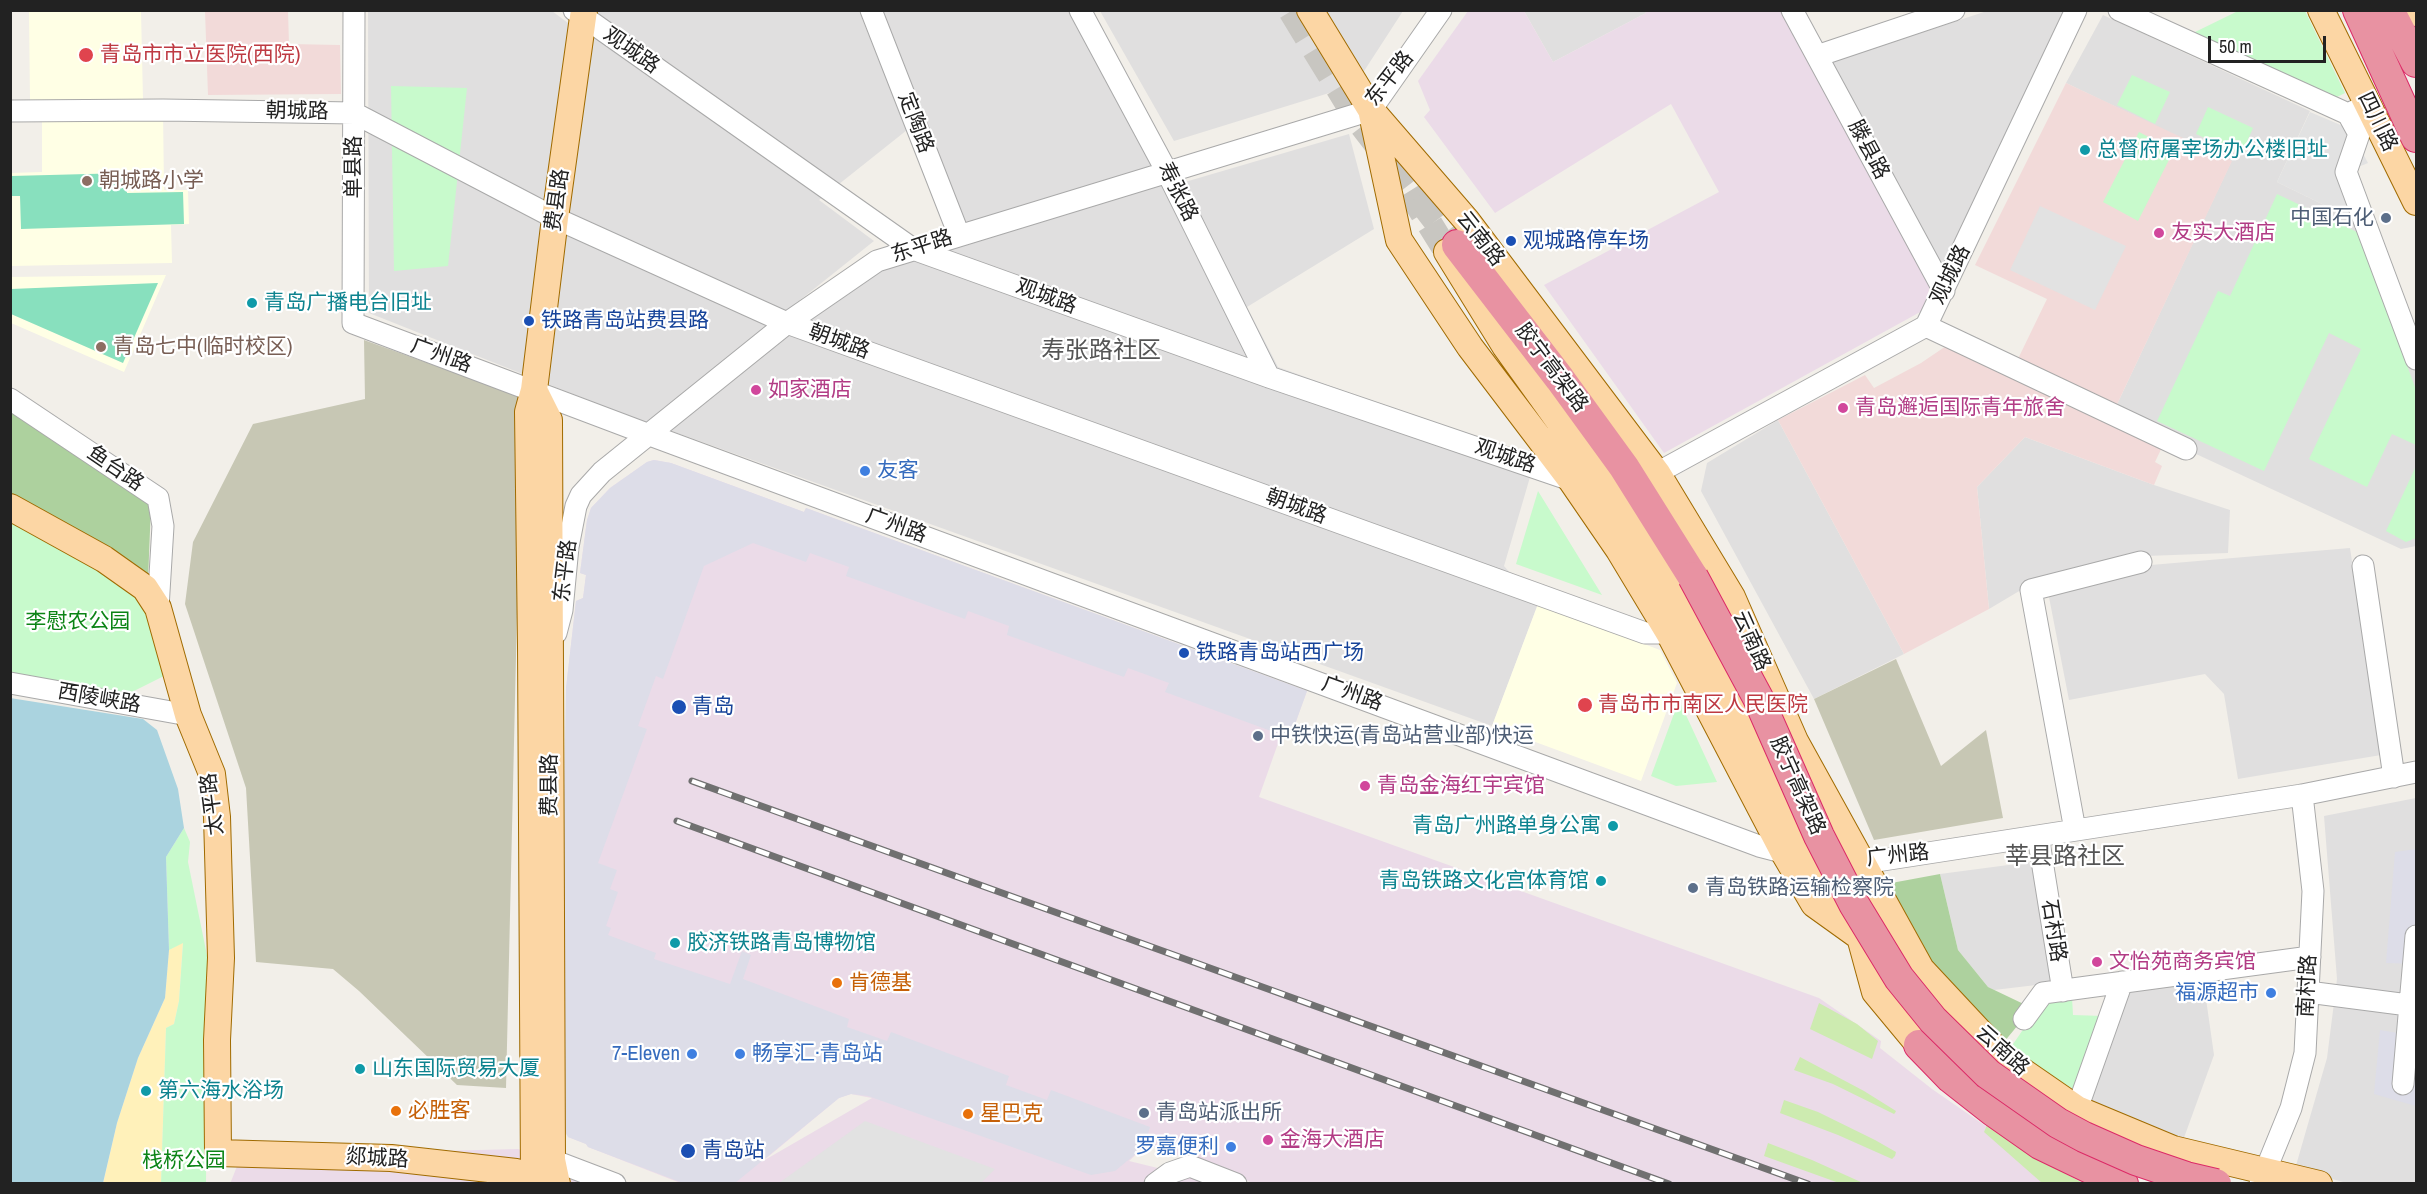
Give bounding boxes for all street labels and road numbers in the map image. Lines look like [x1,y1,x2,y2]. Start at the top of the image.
street label: 观城路 [598,23,664,79]
street label: 东平路 [1361,46,1419,112]
street label: 四川路 [2352,88,2402,156]
street label: 定陶路 [892,89,938,157]
street label: 朝城路 [265,99,329,125]
street label: 滕县路 [1842,116,1894,184]
street label: 单县路 [341,136,367,198]
street label: 寿张路 [1151,158,1203,226]
street label: 费县路 [541,167,575,233]
street label: 云南路 [1451,206,1509,272]
street label: 东平路 [888,225,956,269]
street label: 观城路 [1926,241,1976,309]
street label: 观城路 [1012,274,1080,320]
street label: 胶宁高架路 [1509,318,1593,418]
street label: 朝城路 [805,319,873,365]
street label: 广州路 [407,333,475,379]
street label: 观城路 [1471,435,1539,479]
street label: 鱼台路 [82,441,148,497]
street label: 朝城路 [1262,484,1330,530]
street label: 广州路 [862,503,930,549]
street label: 东平路 [550,538,582,604]
street label: 云南路 [1727,607,1775,675]
street label: 广州路 [1318,671,1386,717]
street label: 西陵峡路 [55,679,143,719]
street label: 胶宁高架路 [1764,733,1830,839]
street label: 费县路 [537,754,563,816]
street label: 太平路 [197,771,229,837]
street label: 广州路 [1865,840,1931,872]
street label: 石村路 [2036,898,2070,964]
street label: 南村路 [2294,954,2322,1018]
street label: 云南路 [1970,1021,2034,1081]
street label: 郯城路 [345,1145,409,1173]

